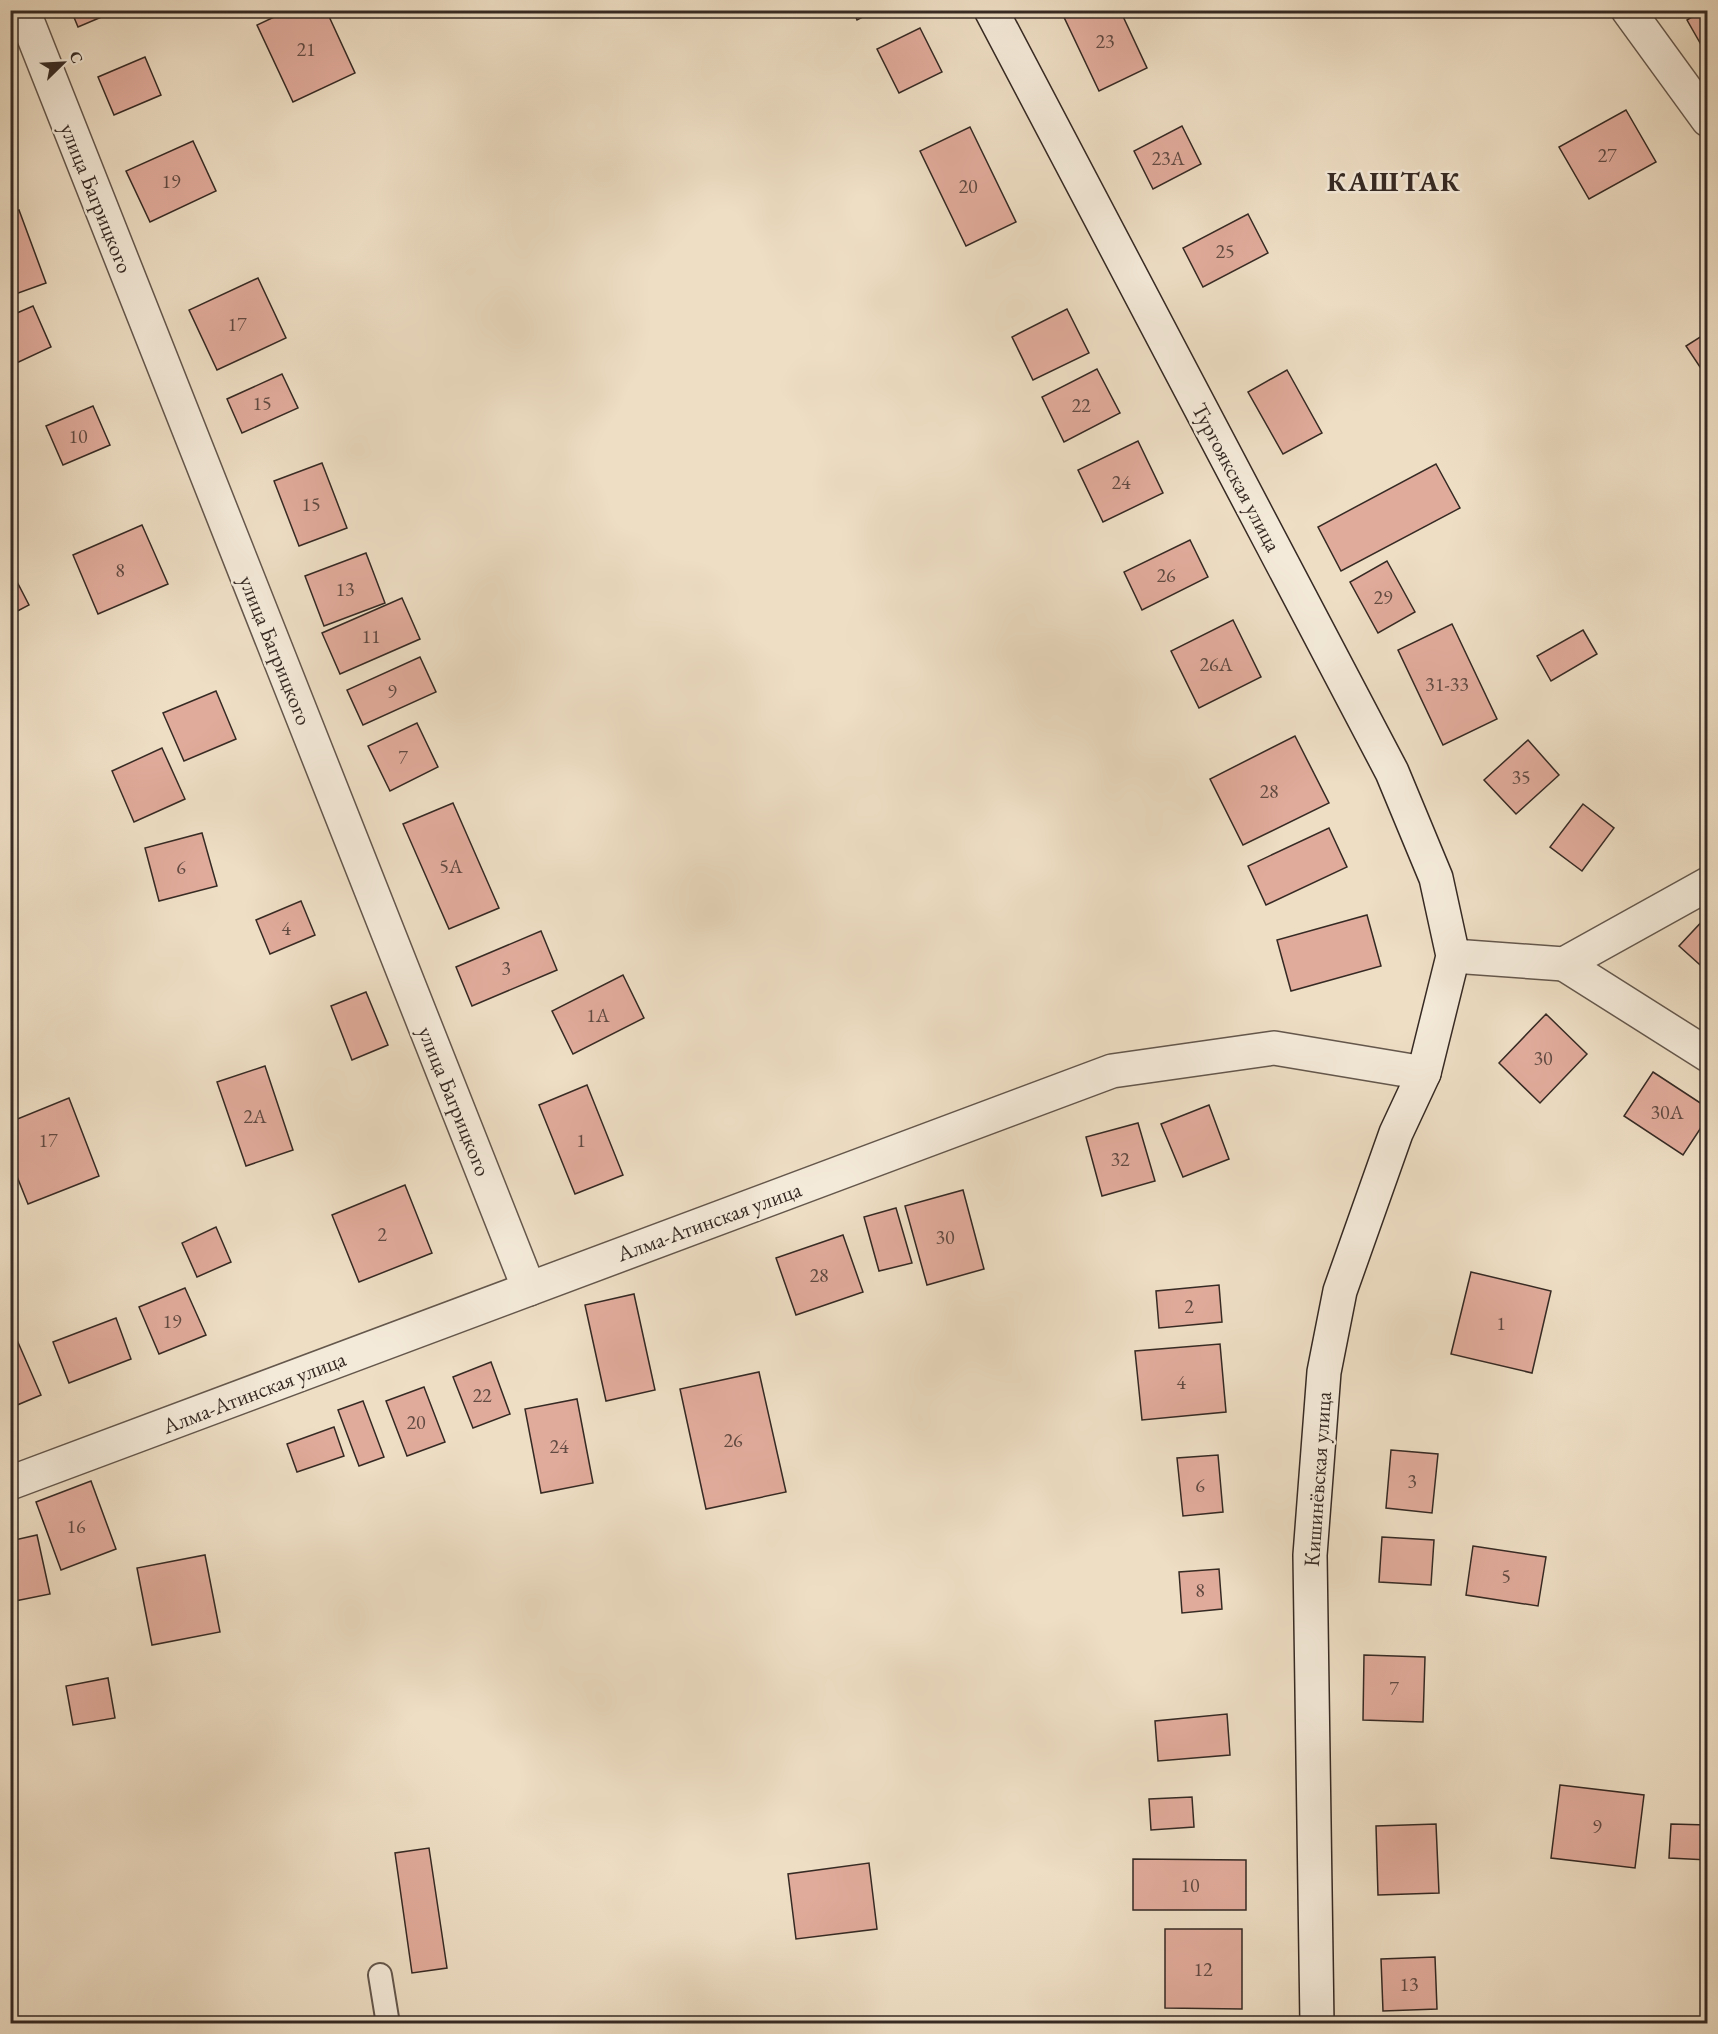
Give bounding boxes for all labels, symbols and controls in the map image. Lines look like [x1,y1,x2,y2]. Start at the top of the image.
house number: 23 [1095,28,1115,54]
north arrow [33,33,93,93]
house number: 21 [296,36,316,62]
text: С [64,48,88,67]
street label: улица Багрицкого [53,119,140,278]
house number: 27 [1597,142,1617,168]
house number: 23А [1151,145,1185,171]
district label: КАШТАК [1327,163,1461,199]
house number: 19 [161,168,181,194]
house number: 20 [958,173,978,199]
house number: 25 [1215,238,1235,264]
house number: 17 [227,311,247,337]
house number: 15 [252,390,272,416]
house number: 22 [1071,392,1091,418]
street label: Тургоякская улица [1185,398,1288,557]
house number: 10 [68,423,88,449]
house number: 24 [1111,469,1131,495]
house number: 15 [301,491,321,517]
house number: 8 [115,557,125,583]
house number: 26 [1156,562,1176,588]
street label: улица Багрицкого [232,571,319,730]
house number: 13 [335,576,355,602]
house number: 29 [1373,584,1393,610]
house number: 11 [361,623,381,649]
house number: 26А [1199,651,1233,677]
house number: 31-33 [1425,671,1469,697]
house number: 9 [387,678,397,704]
house number: 7 [398,744,408,770]
house number: 35 [1511,764,1531,790]
house number: 28 [1259,778,1279,804]
house number: 5А [439,853,463,879]
house number: 6 [176,854,186,880]
house number: 4 [281,915,291,941]
house number: 3 [501,955,511,981]
house number: 1А [586,1002,610,1028]
street label: улица Багрицкого [411,1022,498,1181]
house number: 30 [1533,1045,1553,1071]
house number: 30А [1650,1099,1684,1125]
house number: 2А [243,1103,267,1129]
house number: 17 [38,1127,58,1153]
house number: 1 [576,1127,586,1153]
house number: 32 [1110,1146,1130,1172]
street label: Алма-Атинская улица [612,1175,806,1269]
house number: 2 [377,1221,387,1247]
house number: 30 [935,1224,955,1250]
house number: 28 [809,1262,829,1288]
house number: 2 [1184,1293,1194,1319]
house number: 19 [162,1308,182,1334]
house number: 1 [1496,1310,1506,1336]
street label: Алма-Атинская улица [157,1344,350,1441]
house number: 4 [1176,1369,1186,1395]
house number: 22 [472,1382,492,1408]
street label: Кишинёвская улица [1297,1390,1338,1568]
house number: 20 [406,1409,426,1435]
house number: 26 [723,1427,743,1453]
house number: 24 [549,1433,569,1459]
house number: 3 [1407,1468,1417,1494]
house number: 6 [1195,1472,1205,1498]
house number: 16 [66,1513,86,1539]
house number: 5 [1501,1563,1511,1589]
house number: 8 [1195,1577,1205,1603]
house number: 7 [1389,1675,1399,1701]
house number: 9 [1592,1813,1602,1839]
house number: 10 [1180,1872,1200,1898]
house number: 12 [1193,1956,1213,1982]
house number: 13 [1399,1971,1419,1997]

